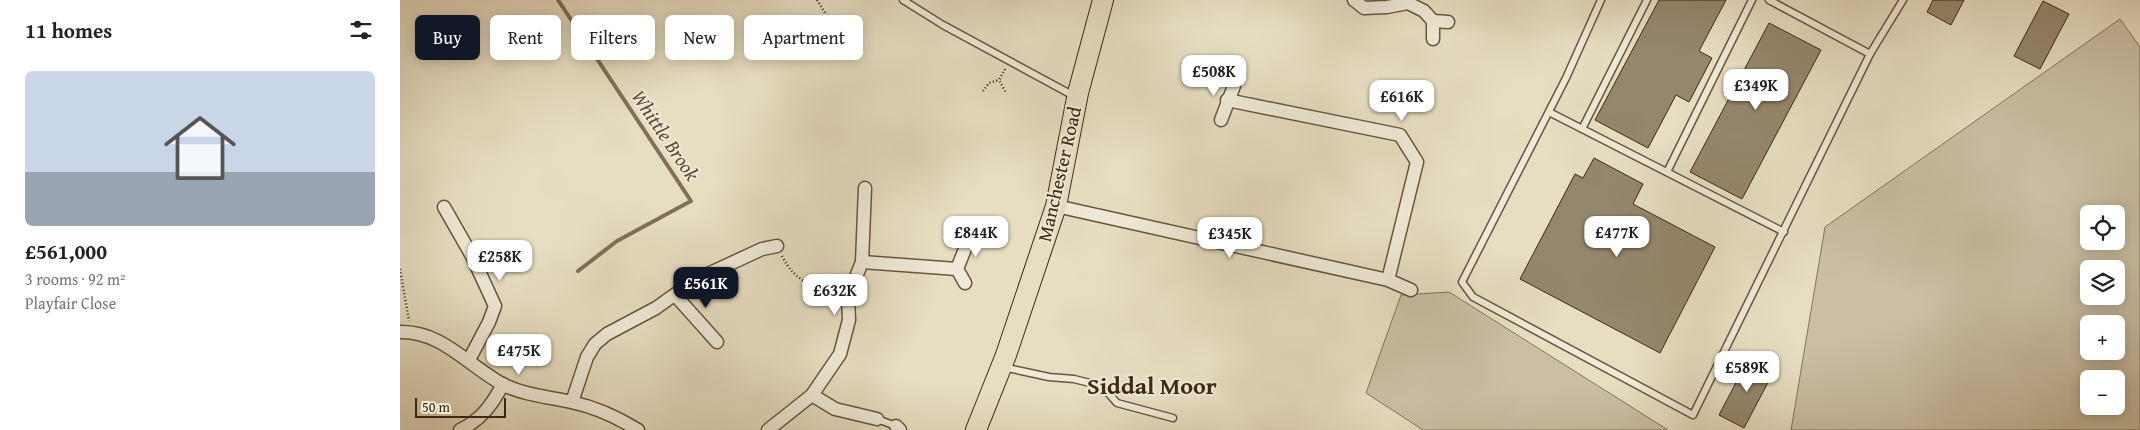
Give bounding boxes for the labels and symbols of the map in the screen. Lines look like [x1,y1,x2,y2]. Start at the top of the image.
pin: £508K [1179,54,1249,97]
pin: £349K [1721,68,1791,111]
pin: £616K [1367,80,1437,122]
water label: Whittle Brook [625,84,708,187]
street label: Manchester Road [1030,103,1088,244]
pin: £844K [941,216,1011,258]
pin: £345K [1195,216,1265,259]
pin: £477K [1582,216,1652,258]
pin: £258K [465,240,535,282]
pin: £561K [671,266,741,309]
pin: £632K [800,274,870,316]
pin: £475K [484,334,554,376]
pin: £589K [1712,350,1782,393]
district label: Siddal Moor [1087,368,1217,403]
scale bar [415,395,506,418]

